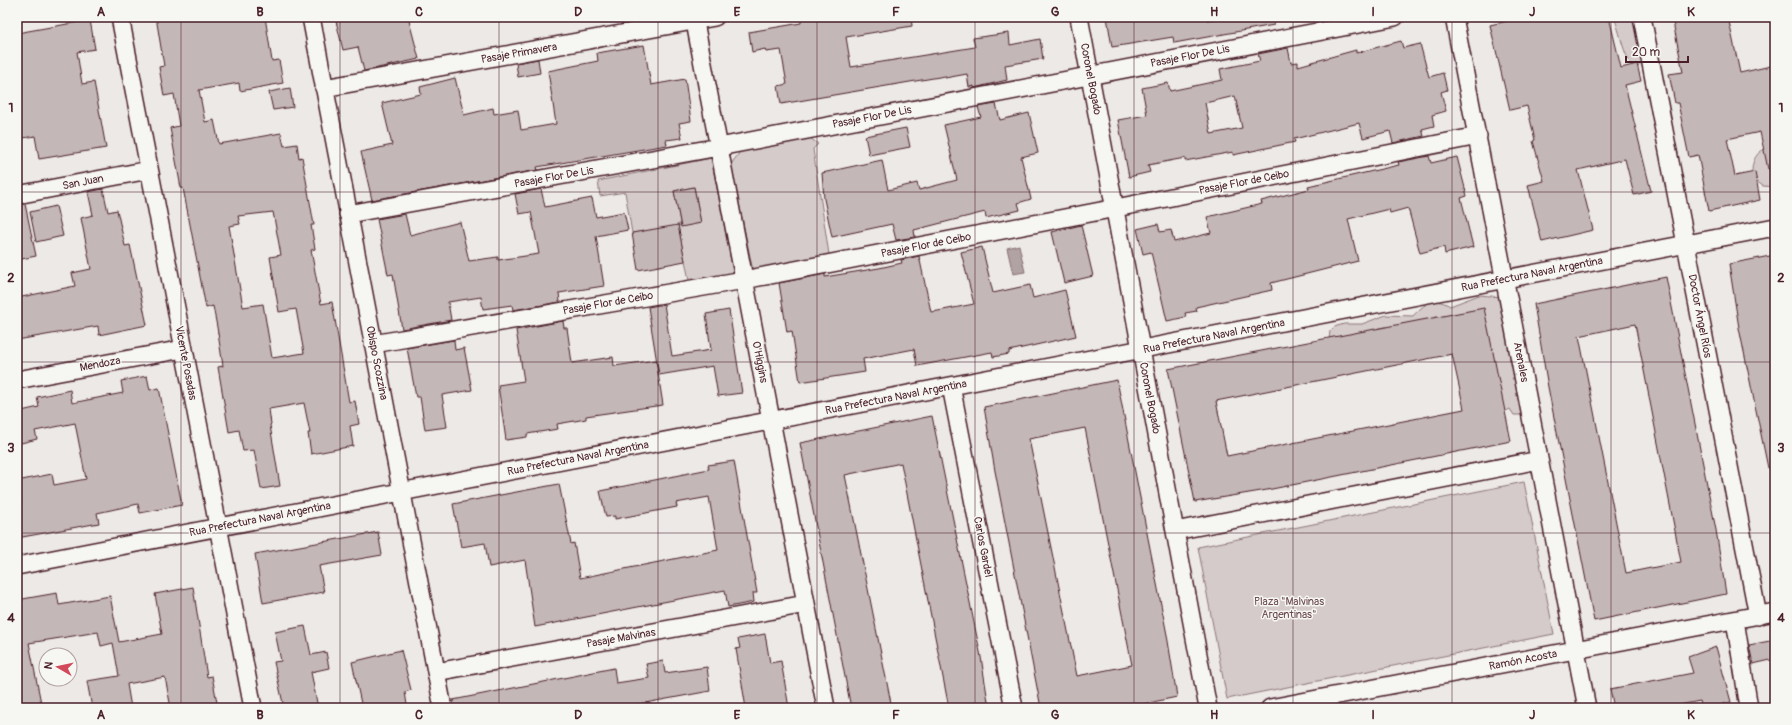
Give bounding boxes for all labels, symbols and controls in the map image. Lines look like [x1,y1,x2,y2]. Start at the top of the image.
text: A [97,4,106,20]
text: B [256,4,264,20]
text: C [415,4,423,20]
text: D [574,4,582,20]
text: E [734,4,741,20]
text: F [892,4,900,20]
text: G [1051,4,1060,20]
text: H [1210,4,1218,20]
text: I [1371,4,1375,20]
text: J [1529,4,1535,20]
text: K [1687,4,1695,20]
scale bar [1626,38,1688,64]
street label: Pasaje Primavera [480,40,558,66]
street label: Coronel Bogado [1078,42,1104,116]
street label: Pasaje Flor De Lis [1149,42,1231,70]
text: 20 m [1632,45,1661,60]
text: 1 [8,100,14,116]
text: 1 [1778,100,1784,116]
street label: Pasaje Flor De Lis [831,103,913,131]
street label: Pasaje Flor De Lis [513,164,595,190]
street label: Pasaje Flor de Ceibo [1198,167,1290,197]
street label: San Juan [61,172,105,192]
street label: Pasaje Flor de Ceibo [880,230,972,260]
street label: Rua Prefectura Naval Argentina [1460,254,1604,294]
text: 2 [7,270,15,286]
text: 2 [1777,270,1785,286]
street label: Doctor Ángel Ríos [1686,273,1714,359]
street label: Pasaje Flor de Ceibo [562,289,654,317]
street label: Rua Prefectura Naval Argentina [1142,316,1286,356]
street label: Vicente Posadas [172,325,200,401]
street label: Obispo Scozzina [363,325,391,401]
street label: O'Higgins [750,340,770,384]
street label: Arenales [1511,341,1531,383]
street label: Mendoza [78,354,122,374]
street label: Coronel Bogado [1137,361,1163,435]
street label: Rua Prefectura Naval Argentina [824,377,968,417]
street label: Rua Prefectura Naval Argentina [506,438,650,478]
text: 3 [7,440,15,456]
text: 3 [1777,440,1785,456]
street label: Rua Prefectura Naval Argentina [188,499,332,539]
street label: Carlos Gardel [971,516,995,578]
park label: Plaza "Malvinas Argentinas" [1254,595,1324,621]
text: 4 [7,610,15,626]
text: 4 [1777,610,1785,626]
street label: Pasaje Malvinas [585,626,657,650]
north arrow [38,647,78,687]
street label: Ramón Acosta [1488,647,1558,673]
text: N [42,660,56,670]
text: A [97,707,106,723]
text: B [256,707,264,723]
text: C [415,707,423,723]
text: D [574,707,582,723]
text: E [734,707,741,723]
text: F [892,707,900,723]
text: G [1051,707,1060,723]
text: H [1210,707,1218,723]
text: I [1371,707,1375,723]
text: J [1529,707,1535,723]
text: K [1687,707,1695,723]

